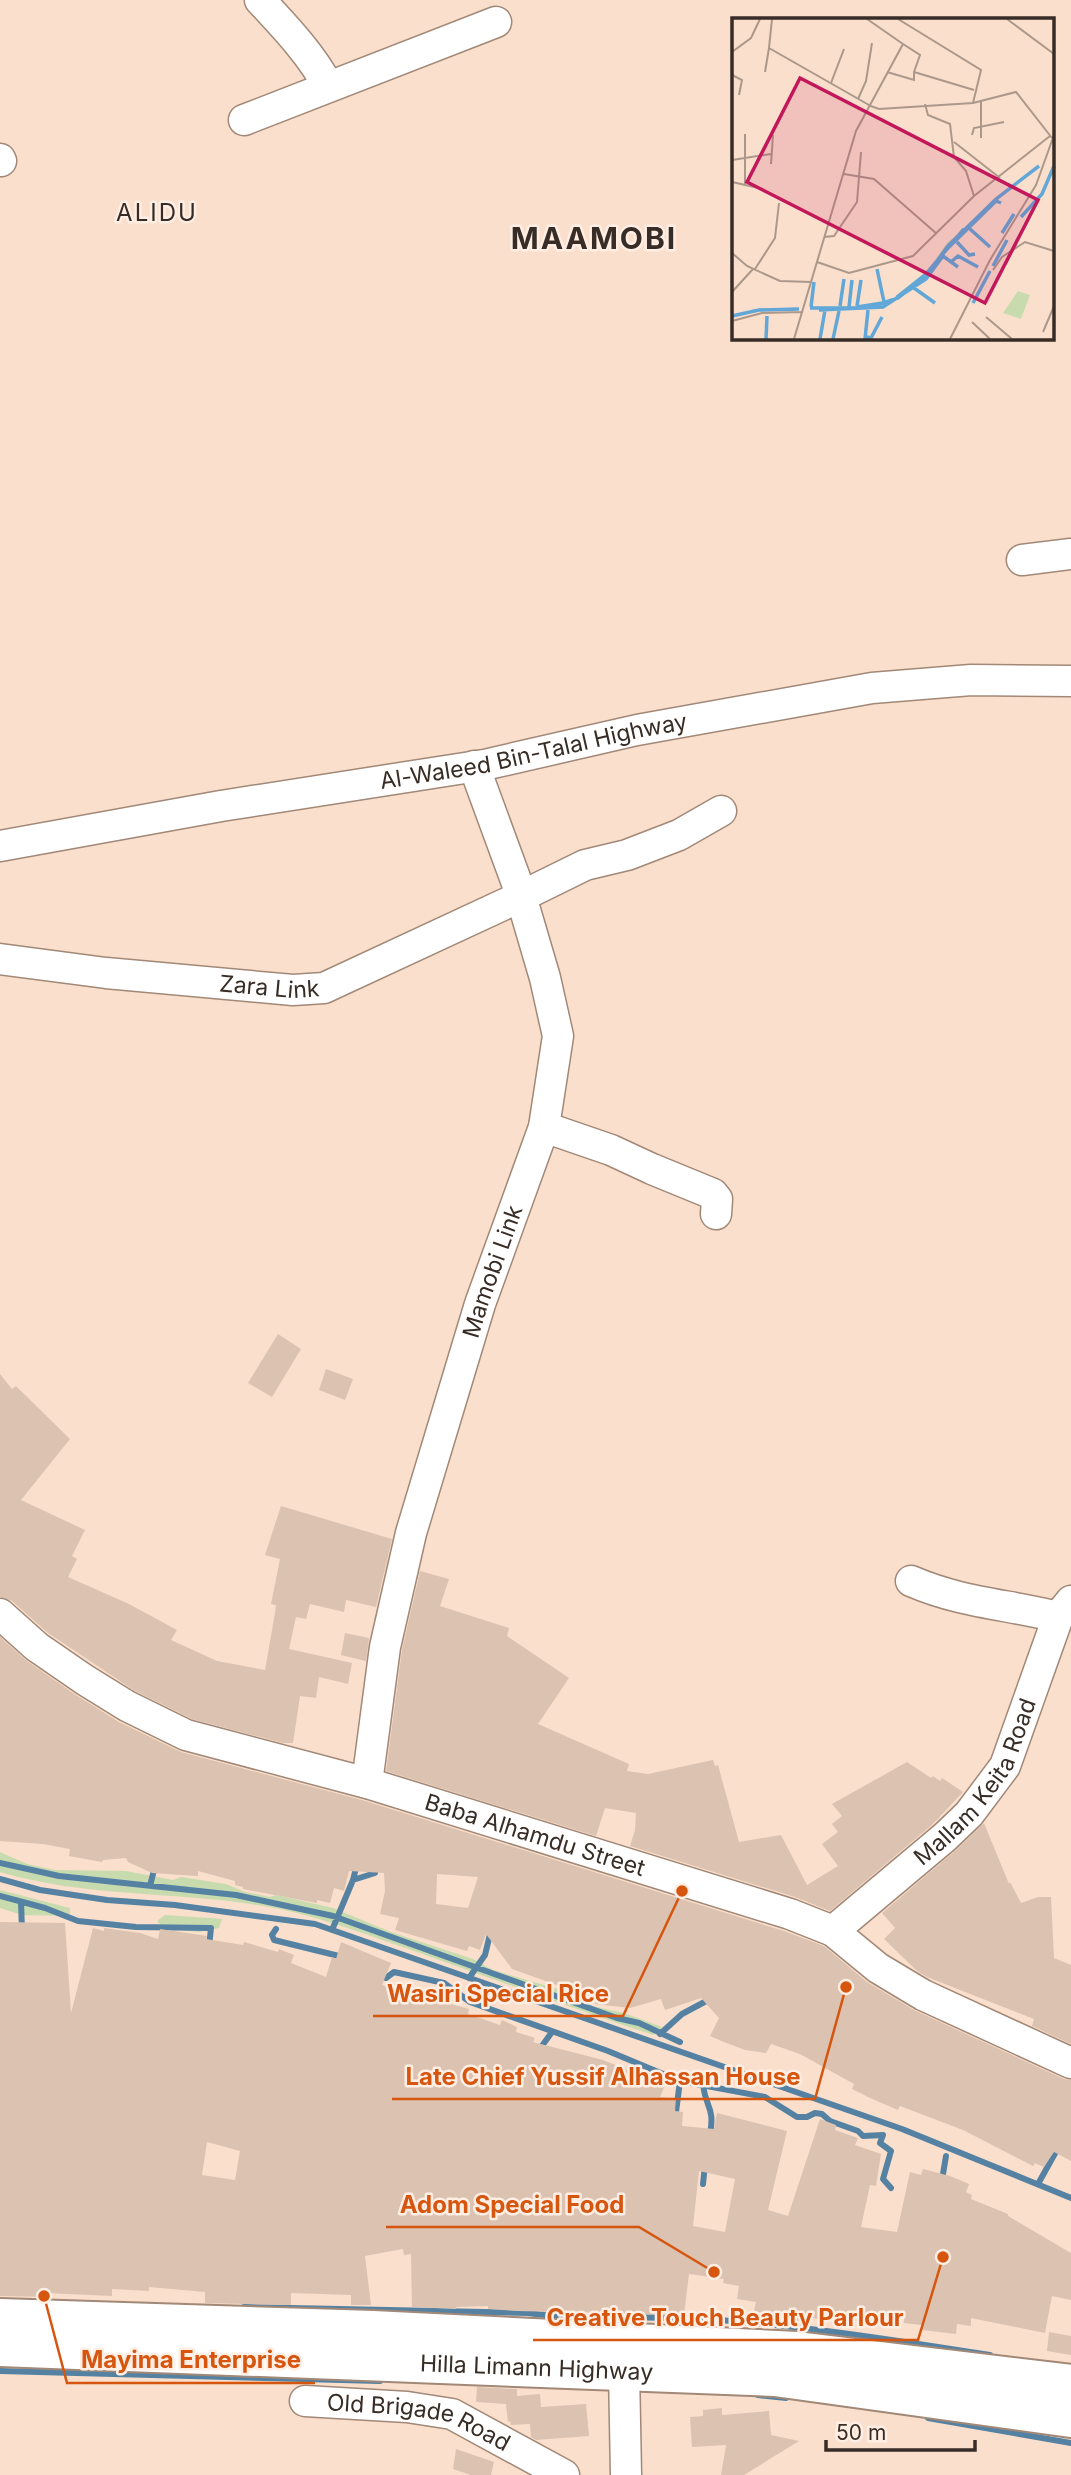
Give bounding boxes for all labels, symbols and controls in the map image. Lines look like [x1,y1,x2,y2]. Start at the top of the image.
inset map [732,18,1054,340]
district label: ALIDU [116,198,198,227]
district label: MAAMOBI [511,220,677,256]
street label: Al-Waleed Bin-Talal Highway [378,707,689,795]
street label: Zara Link [218,969,321,1004]
street label: Mamobi Link [457,1201,529,1341]
street label: Mallam Keita Road [908,1695,1042,1871]
street label: Baba Alhamdu Street [421,1788,649,1882]
callout: Wasiri Special Rice [373,1971,623,2016]
text: Wasiri Special Rice [387,1979,609,2008]
callout: Late Chief Yussif Alhassan House [392,2054,815,2099]
text: Late Chief Yussif Alhassan House [406,2062,801,2091]
callout: Adom Special Food [386,2182,639,2227]
text: Adom Special Food [400,2190,624,2219]
callout: Creative Touch Beauty Parlour [533,2295,918,2340]
text: Creative Touch Beauty Parlour [546,2303,904,2332]
callout: Mayima Enterprise [67,2338,315,2383]
text: Mayima Enterprise [81,2345,301,2374]
street label: Hilla Limann Highway [420,2349,654,2386]
street label: Old Brigade Road [326,2388,515,2457]
scale bar [826,2408,975,2452]
text: 50 m [836,2420,886,2445]

